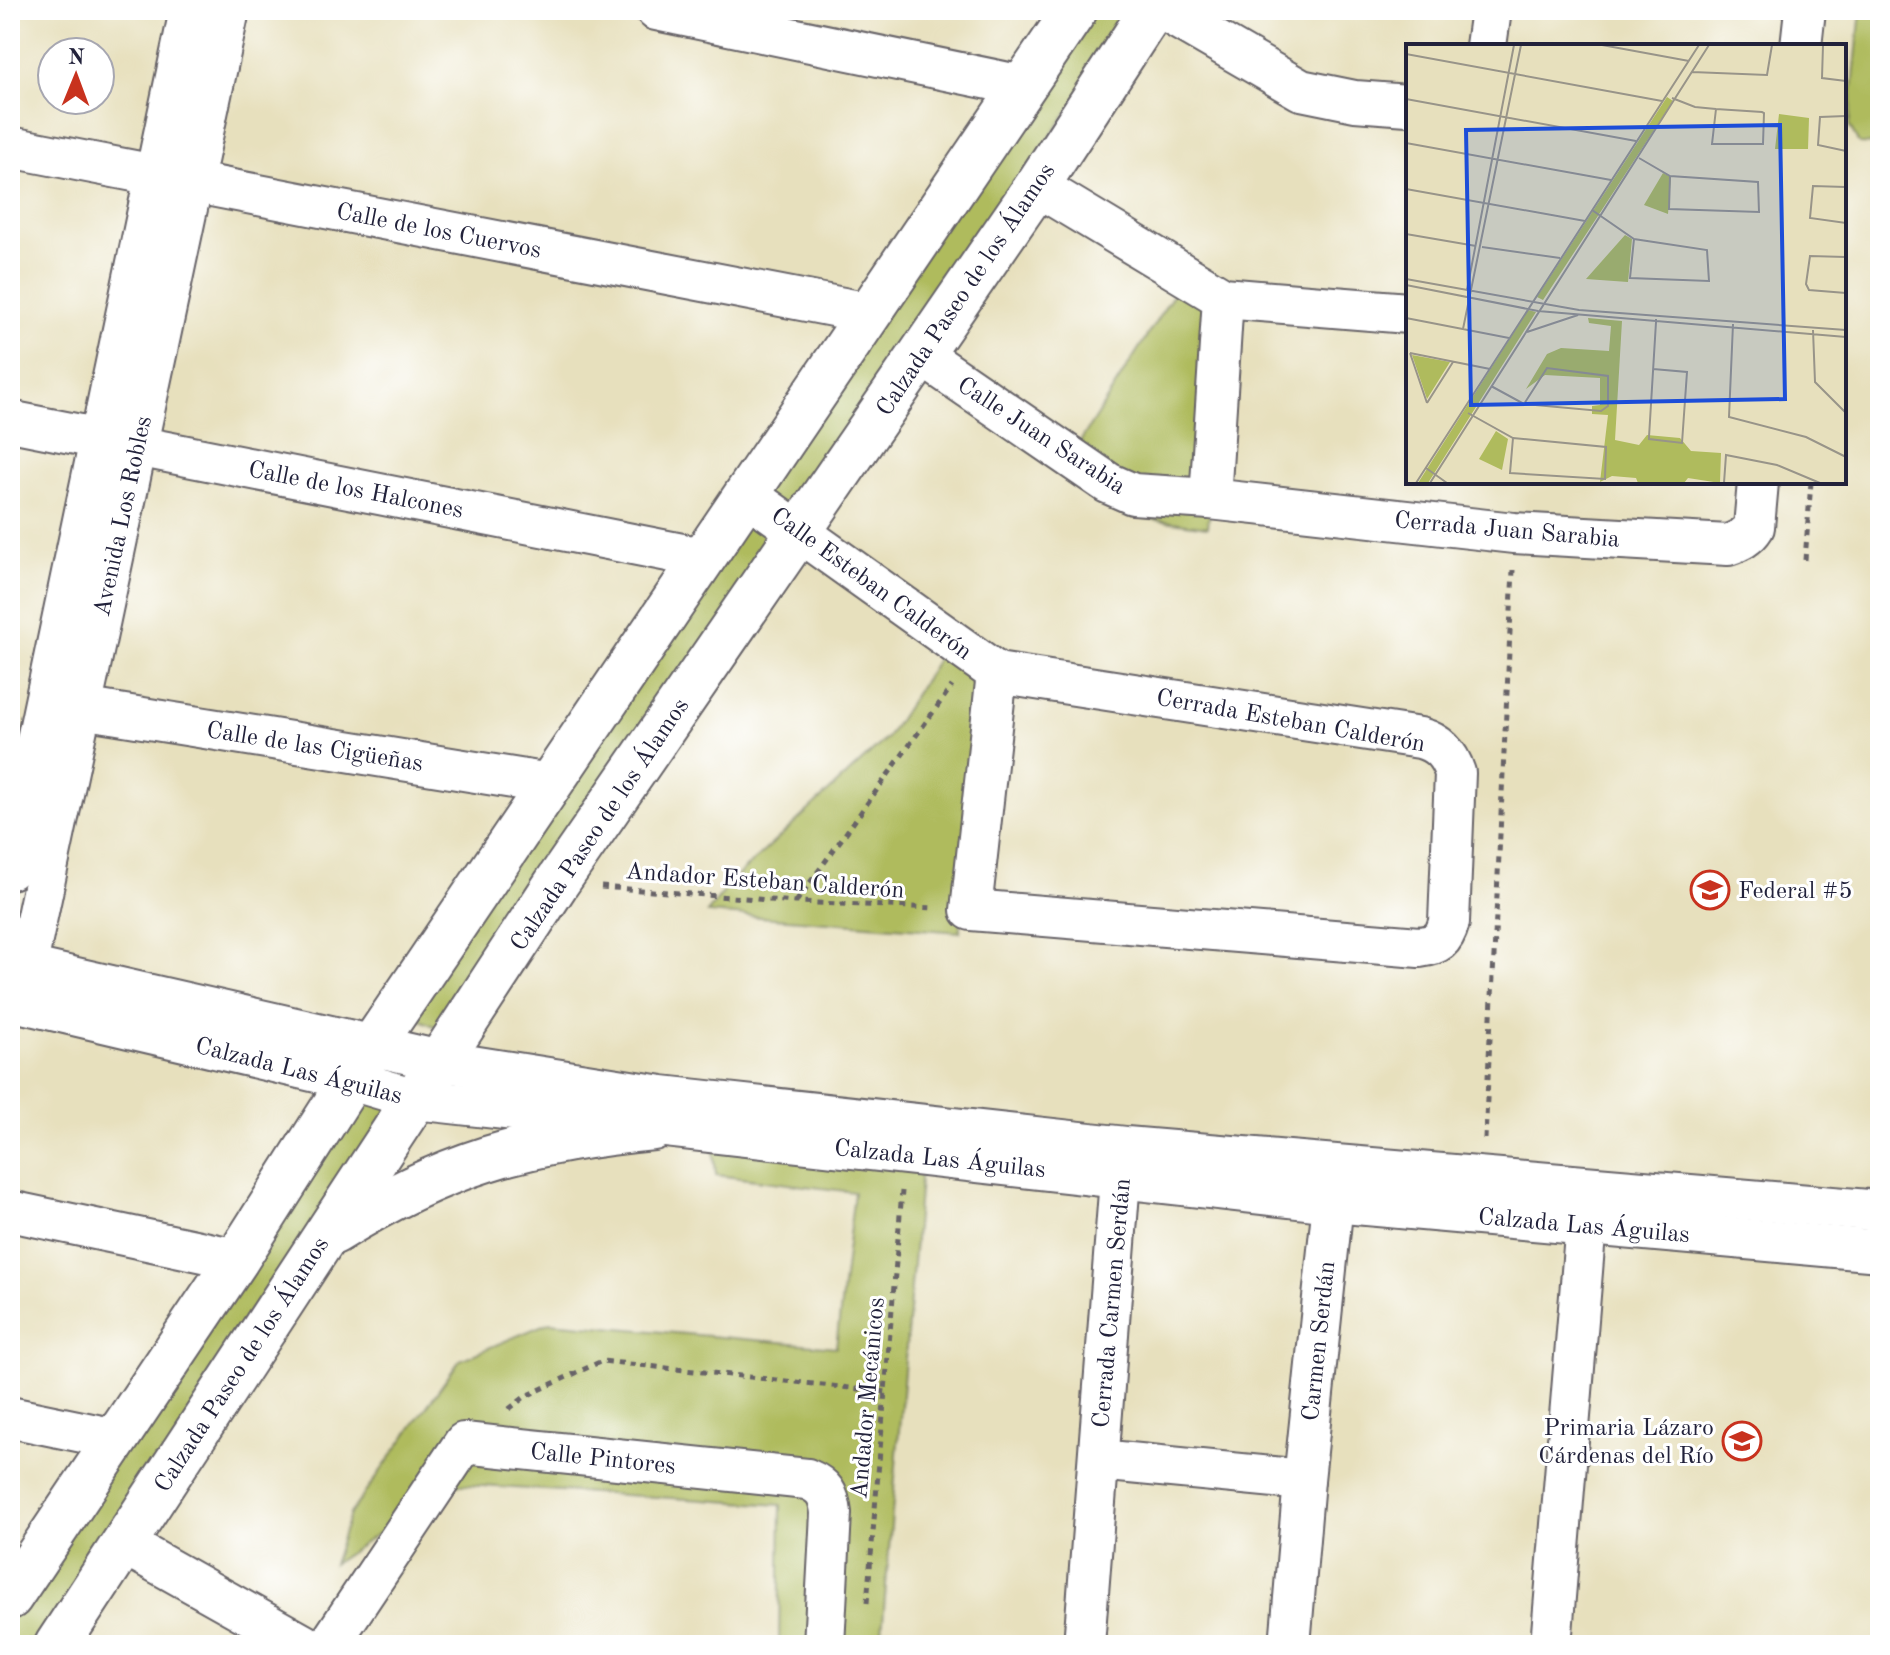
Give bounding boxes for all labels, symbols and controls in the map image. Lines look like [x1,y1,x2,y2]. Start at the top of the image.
north arrow [36,36,116,116]
inset map [1406,44,1846,484]
text: N [68,47,85,69]
street label: Calzada Paseo de los Álamos [870,157,1060,421]
street label: Calle de los Cuervos [334,200,543,264]
street label: Calle Juan Sarabia [953,374,1129,500]
street label: Avenida Los Robles [91,414,157,619]
street label: Calle de los Halcones [246,458,465,524]
street label: Calle Esteban Calderón [766,504,976,665]
street label: Cerrada Juan Sarabia [1393,509,1621,553]
street label: Cerrada Esteban Calderón [1154,686,1427,757]
street label: Calzada Paseo de los Álamos [504,692,694,956]
street label: Calle de las Cigüeñas [205,719,425,777]
street label: Andador Esteban Calderón [625,860,905,904]
school or university icon: Federal #5 [1689,869,1731,911]
place label: Federal #5 [1738,880,1852,904]
street label: Calzada Las Águilas [193,1031,405,1109]
street label: Calzada Las Águilas [833,1133,1047,1183]
street label: Cerrada Carmen Serdán [1090,1177,1136,1429]
street label: Calzada Las Águilas [1477,1202,1691,1248]
street label: Calzada Paseo de los Álamos [148,1231,334,1497]
street label: Carmen Serdán [1300,1260,1340,1422]
street label: Andador Mecánicos [848,1296,890,1500]
place label: Primaria Lázaro Cárdenas del Río [1538,1417,1714,1469]
school or university icon: Primaria Lázaro Cárdenas del Río [1721,1420,1763,1462]
street label: Calle Pintores [529,1440,677,1480]

